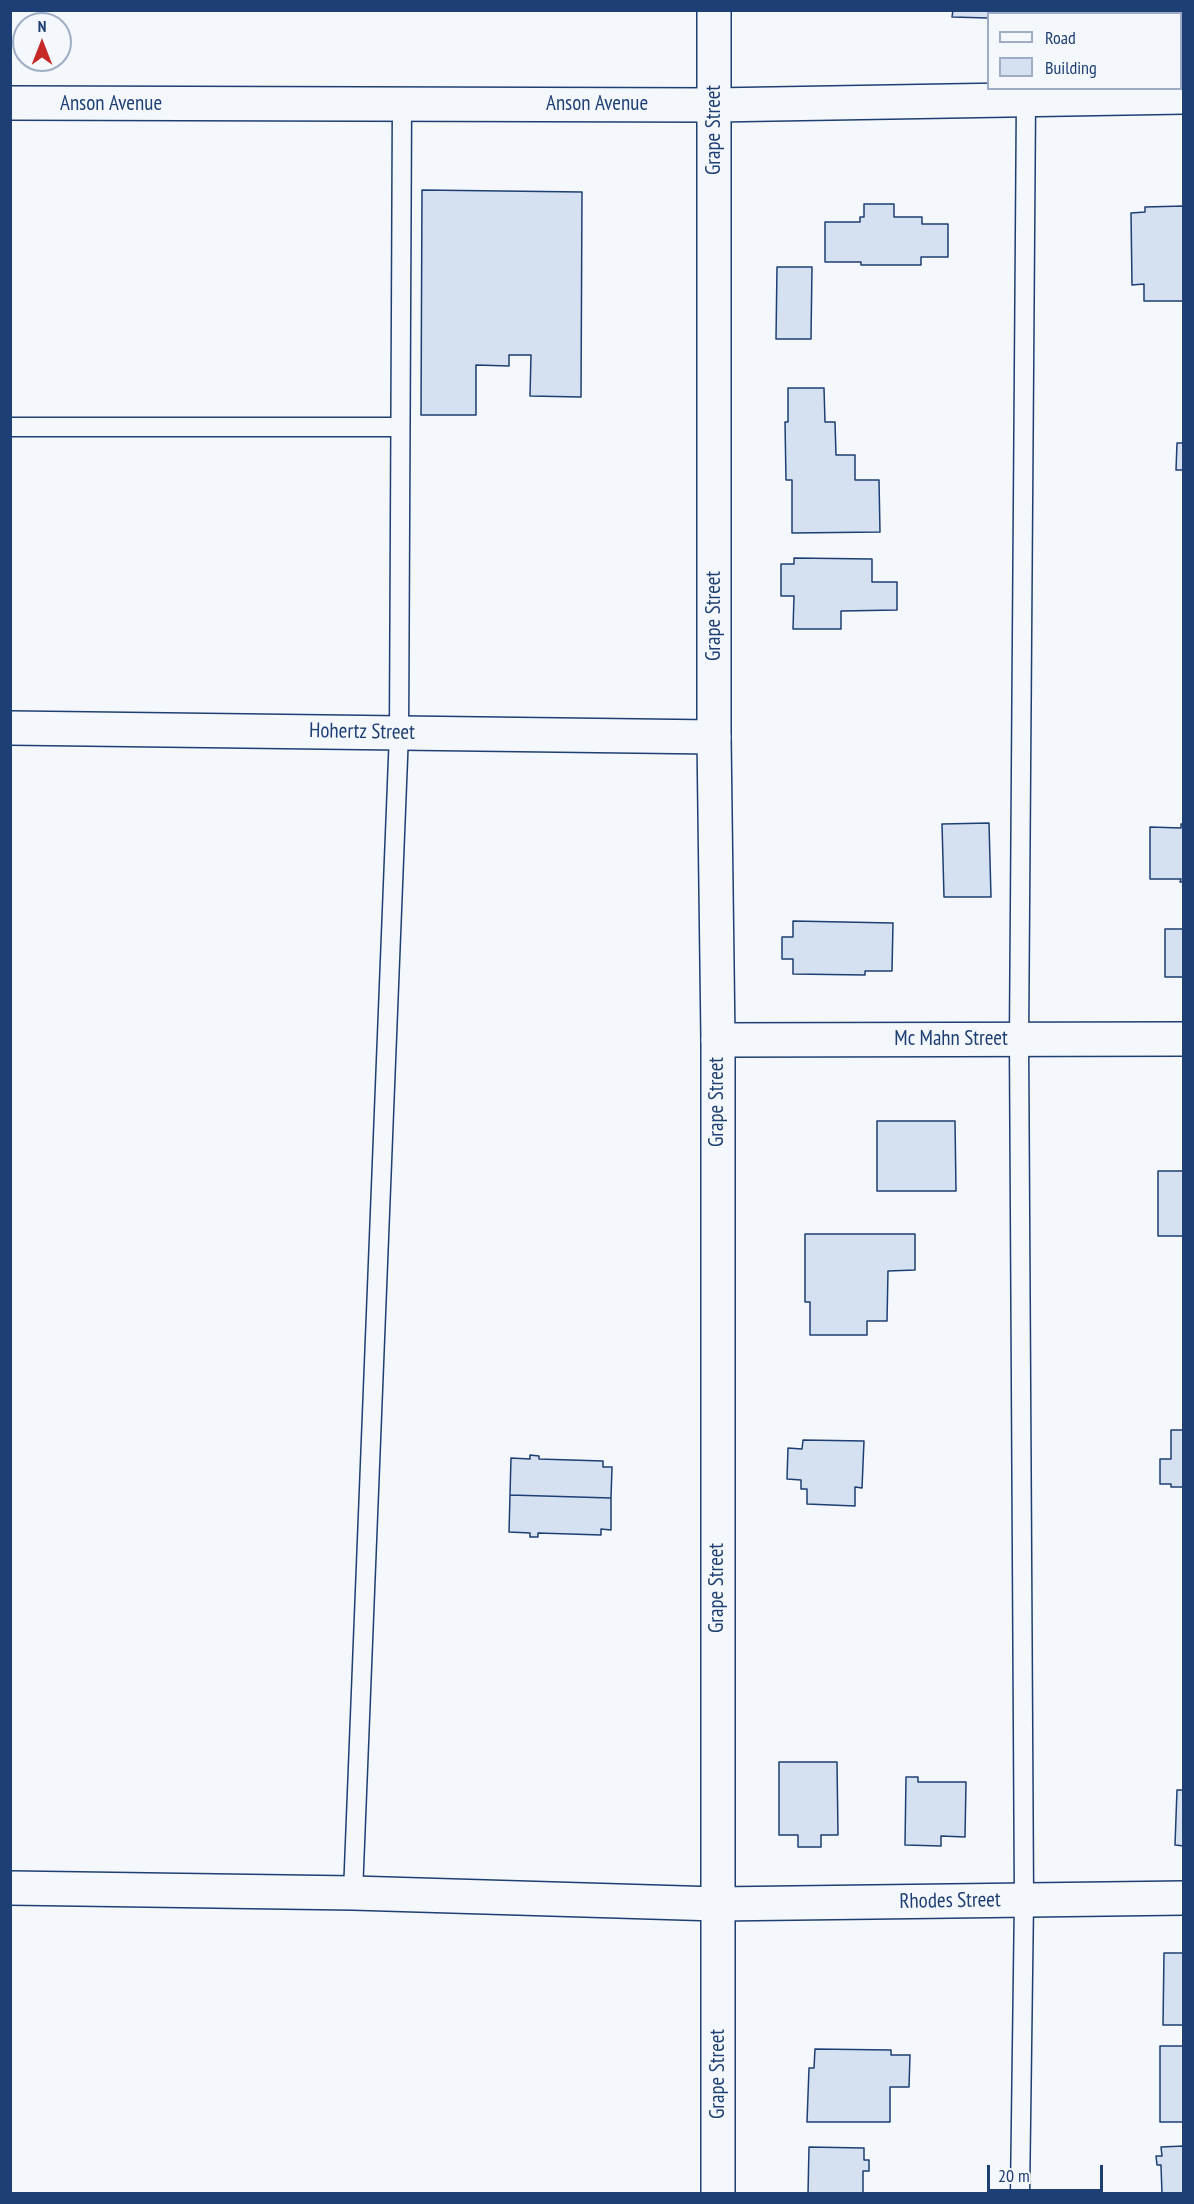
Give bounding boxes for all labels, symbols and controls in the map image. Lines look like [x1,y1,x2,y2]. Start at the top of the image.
north arrow [12,12,72,72]
legend [987,12,1182,90]
text: N [38,16,46,36]
text: Road [1045,26,1076,49]
text: Building [1045,56,1097,79]
street label: Grape Street [701,85,727,175]
street label: Anson Avenue [60,91,162,117]
street label: Anson Avenue [546,91,648,117]
street label: Grape Street [701,571,727,661]
street label: Hohertz Street [309,718,415,746]
street label: Mc Mahn Street [894,1026,1008,1052]
street label: Grape Street [704,1057,730,1147]
street label: Grape Street [704,1543,730,1633]
street label: Rhodes Street [899,1888,1001,1914]
street label: Grape Street [705,2029,731,2119]
scale bar [990,2153,1106,2191]
text: 20 m [998,2164,1030,2187]

